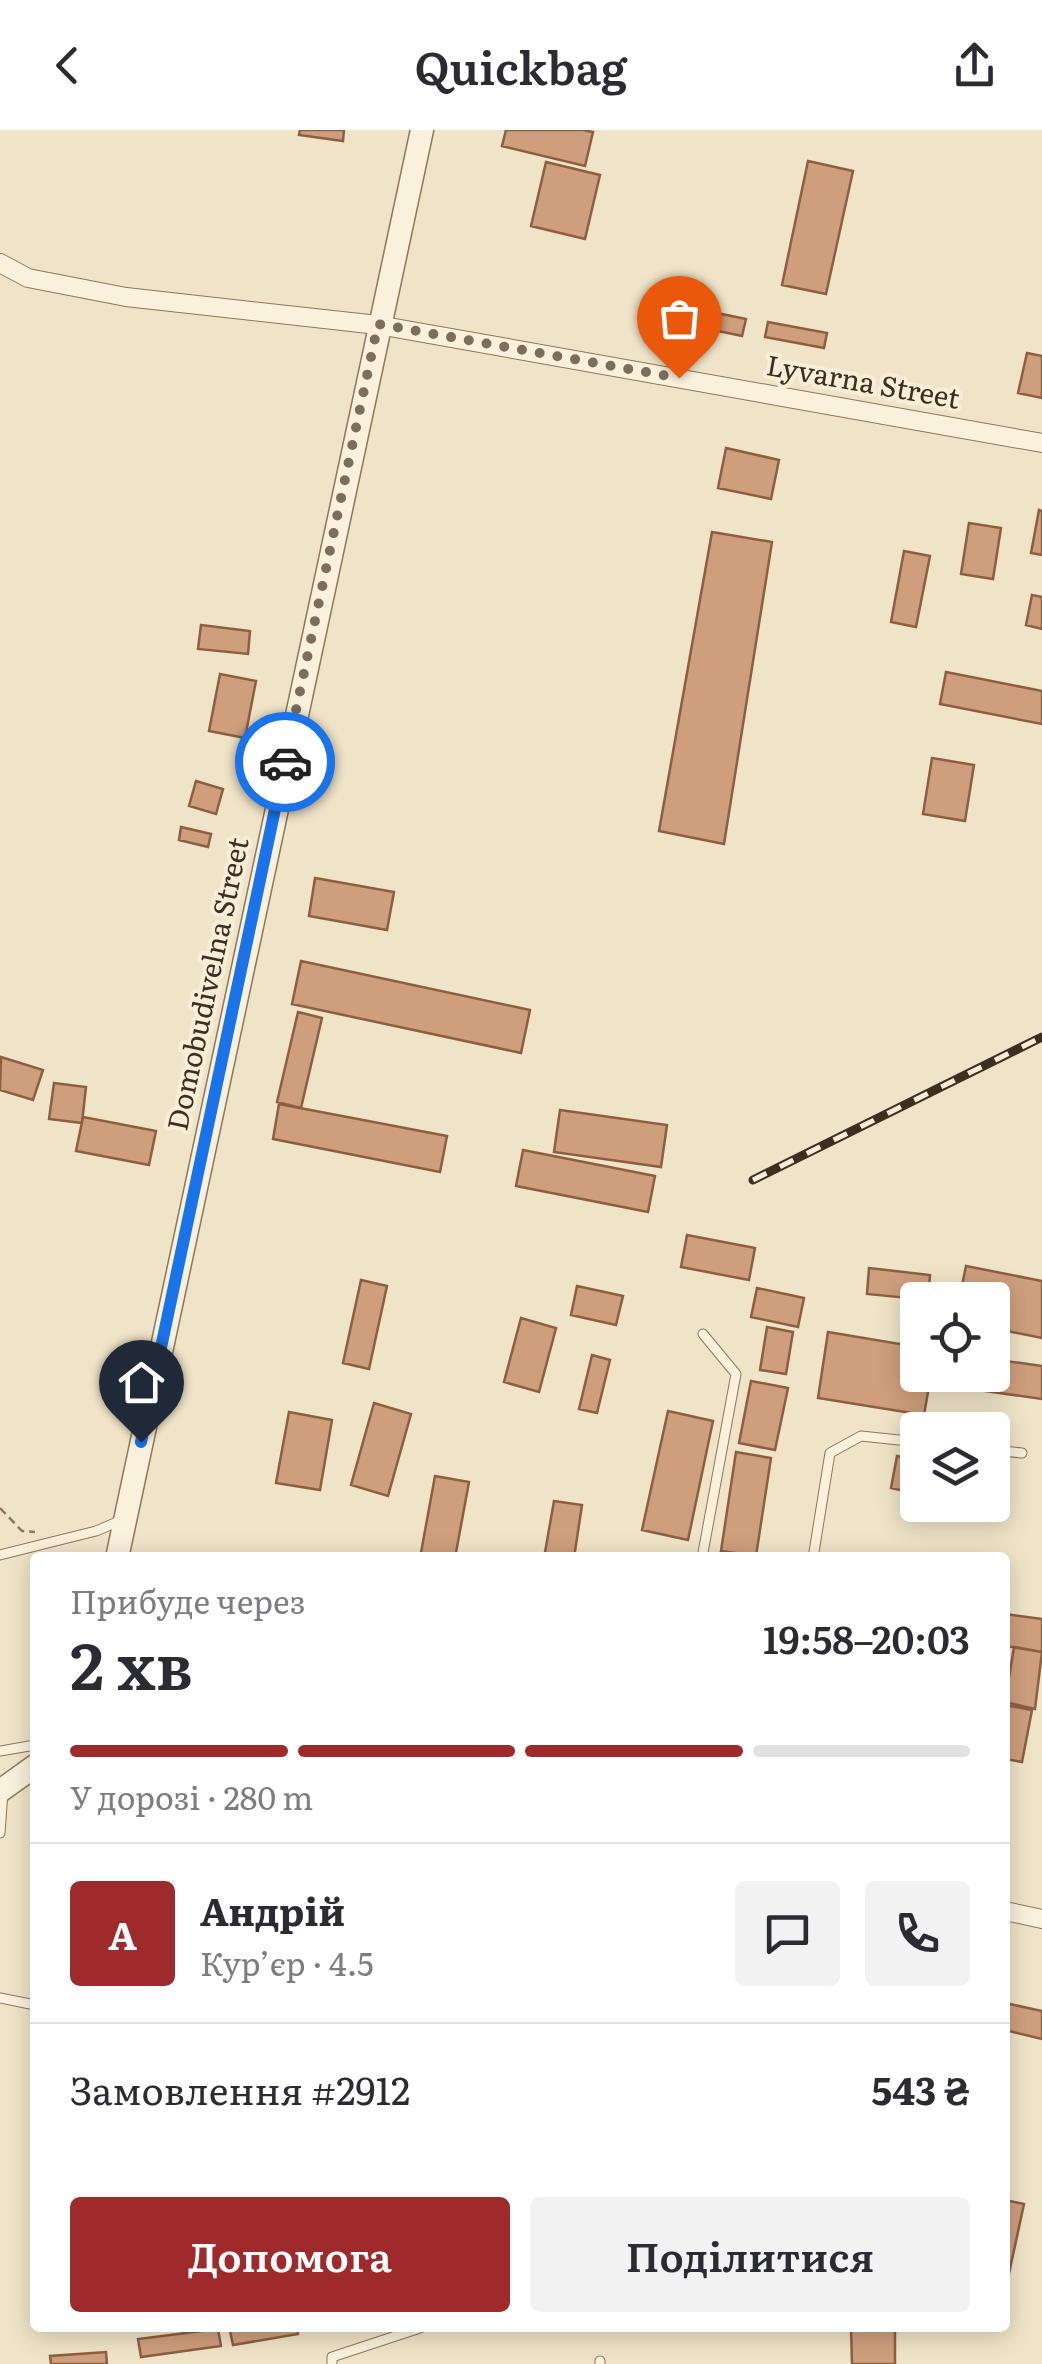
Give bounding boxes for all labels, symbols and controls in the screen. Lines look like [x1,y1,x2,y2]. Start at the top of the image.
text: Quickbag [415,32,627,99]
icon: back [40,38,95,93]
icon: share [947,38,1002,93]
pin [637,276,722,379]
icon: bag [652,291,707,346]
street label: Lyvarna Street [763,342,964,418]
courier [235,712,335,812]
icon: car [258,735,313,790]
street label: Domobudivelna Street [154,832,258,1134]
map controls [900,1282,1010,1522]
button: locate [900,1282,1010,1392]
pin [99,1340,184,1443]
icon: home [114,1355,169,1410]
button: layers [900,1412,1010,1522]
text: Прибуде через [70,1576,306,1624]
text: 19:58–20:03 [763,1609,970,1666]
text: 2 хв [70,1613,193,1710]
text: У дорозі · 280 m [70,1772,313,1820]
text: Андрій [200,1881,345,1938]
button: chat [735,1881,840,1986]
button: phone [865,1881,970,1986]
text: А [108,1905,137,1962]
text: Кур’єр · 4.5 [200,1938,374,1986]
text: Замовлення #2912 [70,2060,410,2117]
text: 543 ₴ [871,2060,970,2117]
button: Допомога [70,2197,510,2312]
button: Поділитися [530,2197,970,2312]

